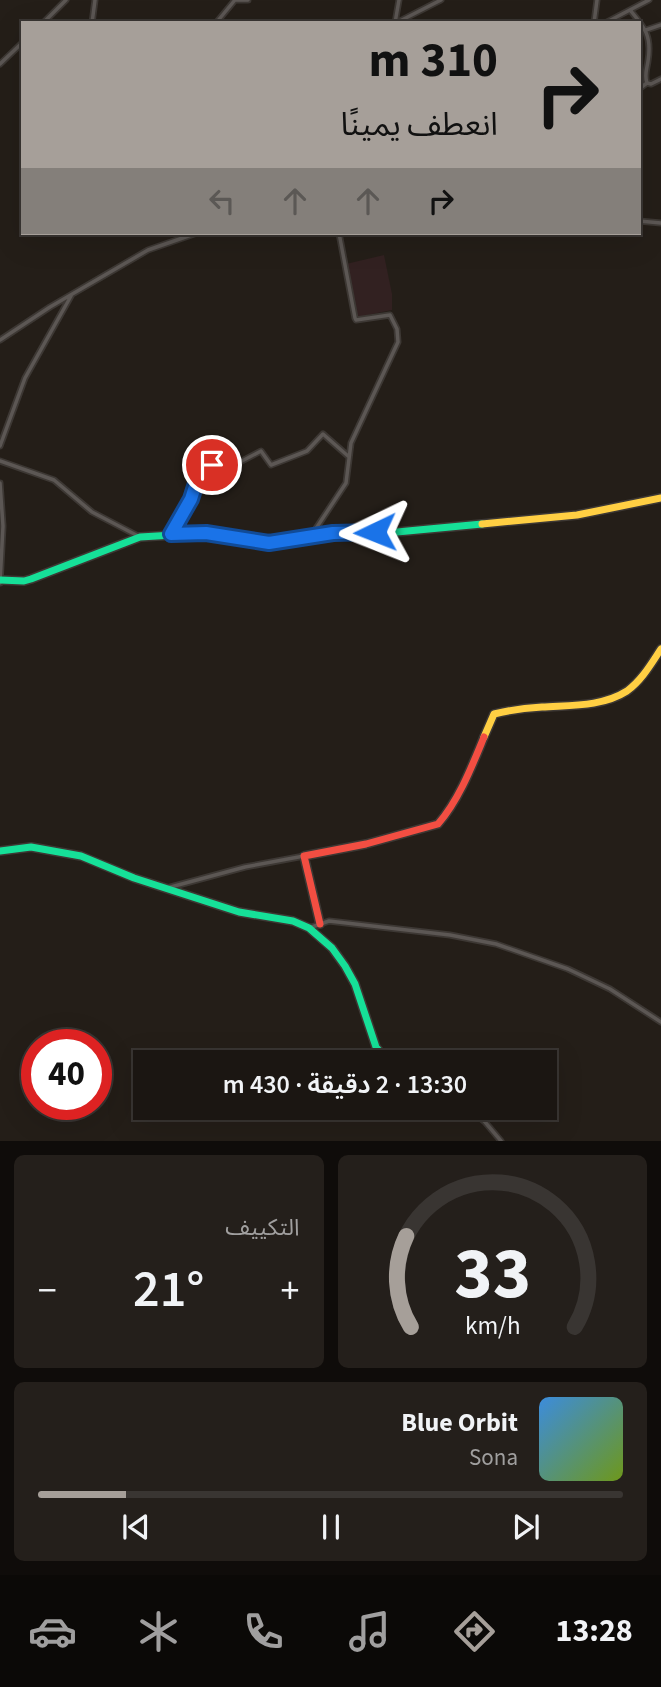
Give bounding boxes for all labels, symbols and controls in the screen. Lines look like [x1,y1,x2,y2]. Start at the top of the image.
text: 310 m [369,26,498,96]
icon: right [522,49,613,140]
text: انعطف يمينًا [341,102,498,148]
icon: left [203,182,241,220]
icon: ahead [276,182,314,220]
icon: ahead [349,182,387,220]
icon: right [422,182,460,220]
pin [182,435,242,495]
icon: arrive [193,446,231,484]
position arrow [338,495,412,569]
speed limit sign: 40 [21,1029,112,1120]
text: 13:30 · 2 دقيقة · 430 m [223,1066,467,1103]
text: التكييف [225,1211,300,1244]
text: 33 [454,1223,531,1327]
text: 21° [133,1253,204,1327]
text: − [38,1264,57,1318]
text: + [281,1264,299,1318]
text: km/h [465,1308,520,1344]
text: Blue Orbit [401,1404,518,1441]
text: Sona [469,1441,518,1474]
icon: previous [117,1508,155,1546]
icon: pause [312,1508,350,1546]
icon: next [507,1508,545,1546]
icon: car [28,1607,77,1656]
icon: climate [134,1607,183,1656]
icon: phone [239,1607,288,1656]
icon: music [345,1607,394,1656]
icon: directions [450,1607,499,1656]
text: 13:28 [556,1608,633,1654]

